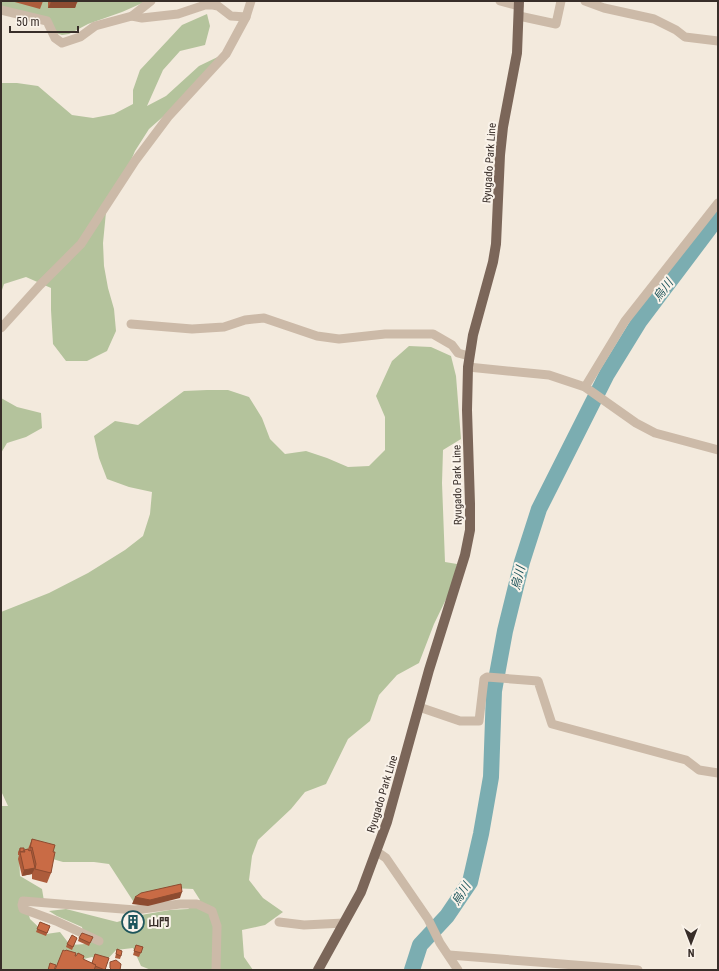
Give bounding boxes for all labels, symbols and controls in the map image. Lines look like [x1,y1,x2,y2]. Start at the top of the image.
scale bar [10,8,78,34]
text: 50 m [16,15,40,29]
street label: Ryugado Park Line [480,123,499,204]
water label: 烏川 [650,275,677,304]
street label: Ryugado Park Line [450,445,465,525]
water label: 烏川 [508,563,528,591]
street label: Ryugado Park Line [365,754,400,834]
water label: 烏川 [449,878,474,908]
building icon: 山門 [120,909,146,935]
place label: 山門 [148,916,170,929]
north arrow [671,923,711,963]
text: N [687,946,694,959]

